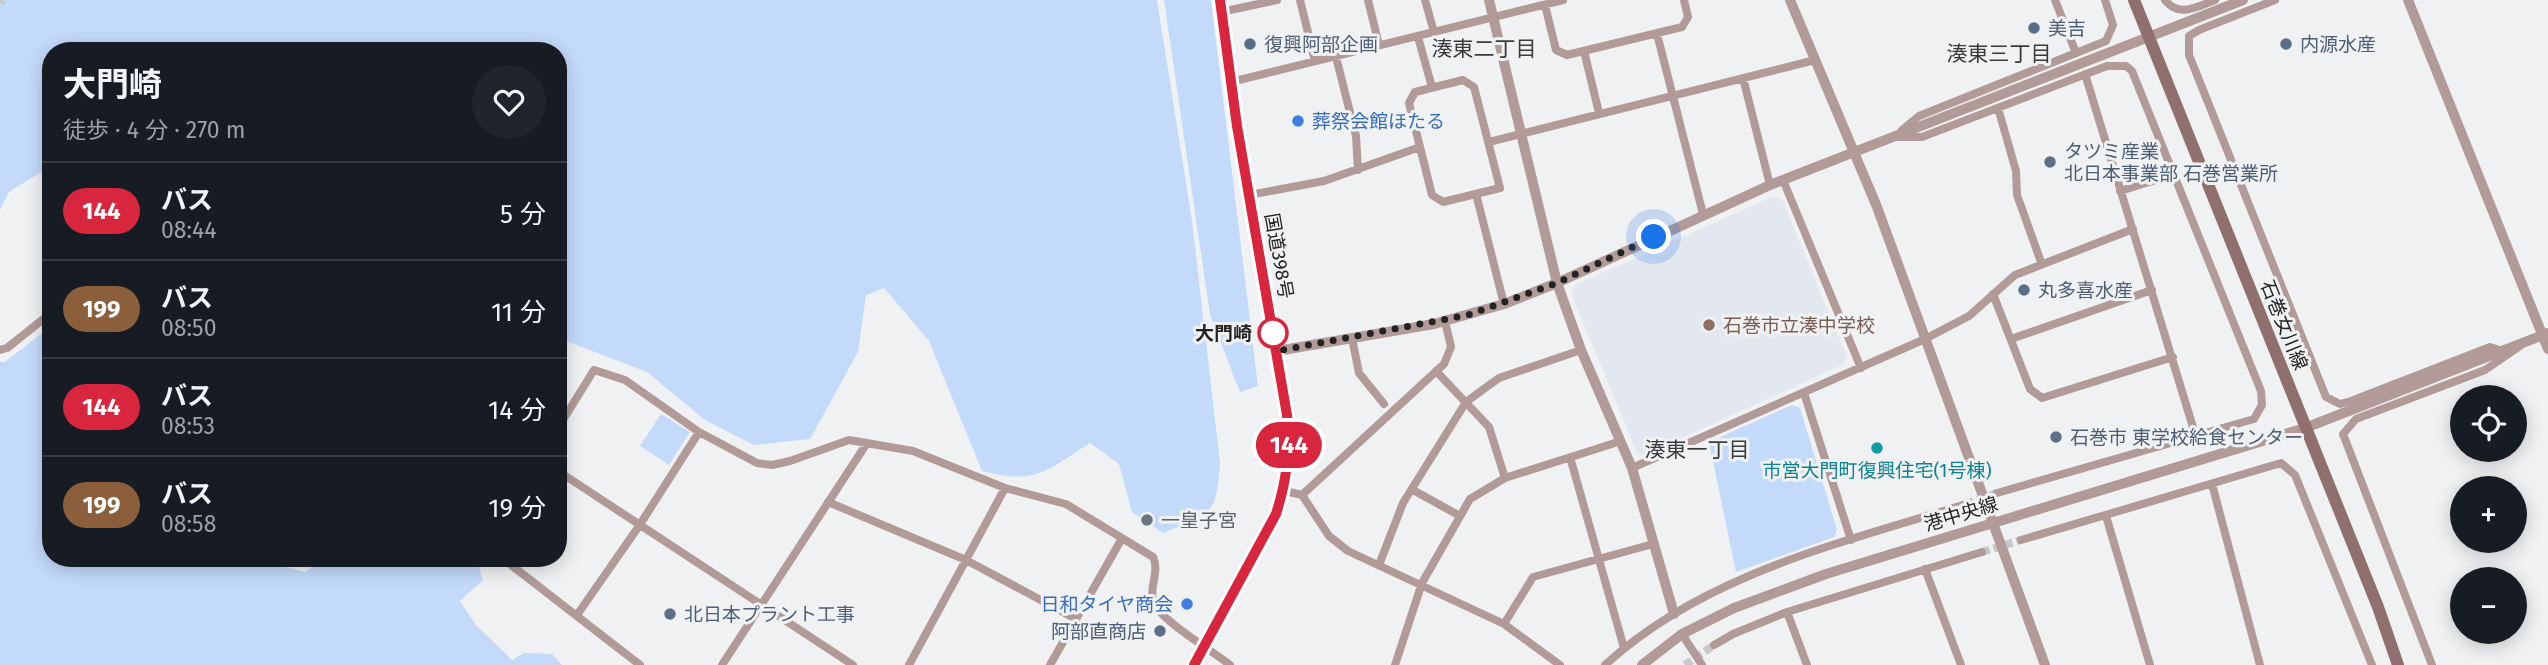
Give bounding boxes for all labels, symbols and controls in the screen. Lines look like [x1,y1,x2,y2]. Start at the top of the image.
place label: 美吉 [2048,17,2086,40]
marker: 美吉 [2026,20,2042,36]
place label: 復興阿部企画 [1264,33,1378,56]
place label: 内源水産 [2300,33,2376,56]
marker: 復興阿部企画 [1242,36,1258,52]
district label: 湊東二丁目 [1432,36,1537,62]
marker: 内源水産 [2278,36,2294,52]
district label: 湊東三丁目 [1947,41,2052,67]
text: 大門崎 [63,65,162,105]
button: heart [472,65,546,139]
place label: 葬祭会館ほたる [1312,110,1445,133]
marker: 葬祭会館ほたる [1290,113,1306,129]
text: 徒歩 · 4 分 · 270 m [63,116,245,144]
place label: タツミ産業 北日本事業部 石巻営業所 [2064,140,2278,185]
marker: タツミ産業 北日本事業部 石巻営業所 [2042,154,2058,170]
text: バス [161,185,213,216]
text: 144 [82,197,121,225]
text: 5 分 [500,199,546,230]
street label: 国道398号 [1260,211,1298,301]
text: 08:44 [161,216,216,244]
your location [1636,219,1671,254]
street label: 石巻女川線 [2256,277,2312,373]
place label: 丸多喜水産 [2038,279,2133,302]
marker: 丸多喜水産 [2016,282,2032,298]
text: バス [161,283,213,314]
text: 199 [82,295,121,323]
text: 11 分 [491,297,546,328]
text: 08:50 [161,314,216,342]
place label: 石巻市立湊中学校 [1723,314,1875,337]
marker: 石巻市立湊中学校 [1701,317,1717,333]
marker: 大門崎 [1258,318,1288,348]
place label: 大門崎 [1195,322,1252,345]
text: バス [161,381,213,412]
map controls [2450,385,2527,644]
button: locate [2450,385,2527,462]
text: 144 [82,393,121,421]
text: 14 分 [488,395,546,426]
text: 08:53 [161,412,215,440]
line badge: 144 [1249,422,1329,468]
place label: 石巻市 東学校給食センター [2070,426,2303,449]
marker: 石巻市 東学校給食センター [2048,429,2064,445]
text: 144 [1270,431,1308,459]
district label: 湊東一丁目 [1645,437,1750,463]
marker: 市営大門町復興住宅(1号棟) [1869,440,1885,456]
place label: 市営大門町復興住宅(1号棟) [1762,459,1992,482]
button: + [2450,476,2527,553]
text: バス [161,479,213,510]
text: 199 [82,491,121,519]
street label: 港中央線 [1921,492,2001,536]
text: 19 分 [488,493,546,524]
place label: 一皇子宮 [1161,509,1237,532]
text: 08:58 [161,510,216,538]
marker: 一皇子宮 [1139,512,1155,528]
button: − [2450,567,2527,644]
place label: 日和タイヤ商会 [1041,593,1173,616]
marker: 日和タイヤ商会 [1179,596,1195,612]
place label: 北日本プラント工事 [684,603,855,626]
marker: 北日本プラント工事 [662,606,678,622]
place label: 阿部直商店 [1051,620,1146,643]
marker: 阿部直商店 [1152,623,1168,639]

